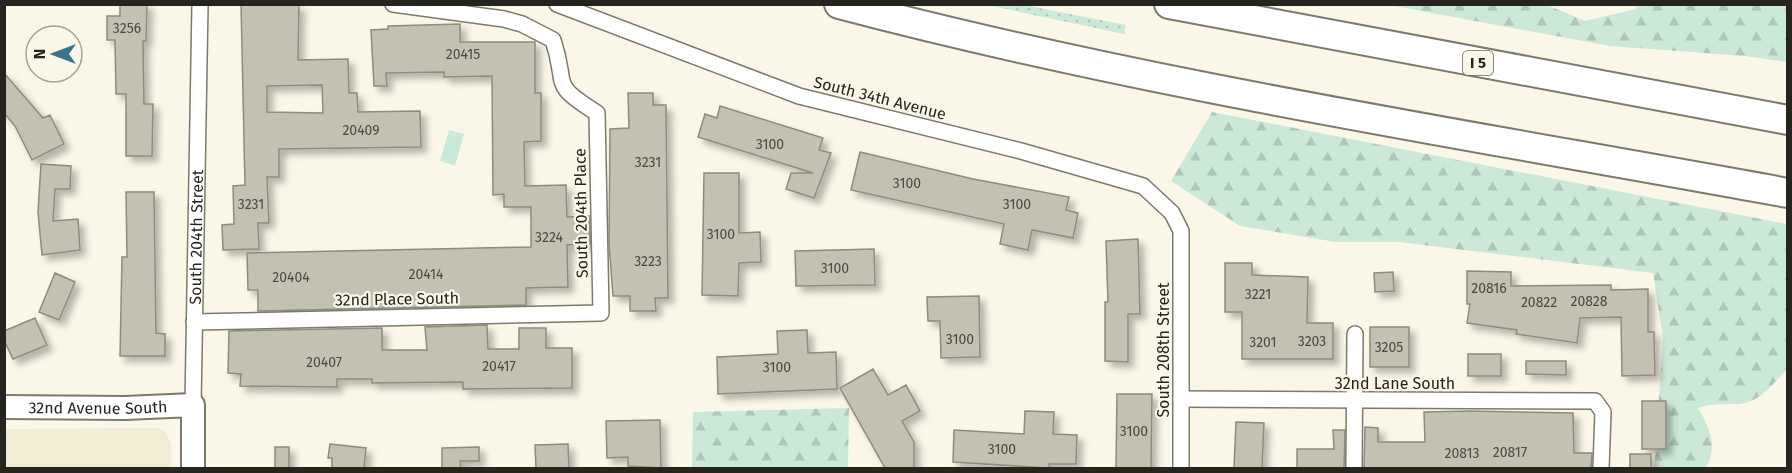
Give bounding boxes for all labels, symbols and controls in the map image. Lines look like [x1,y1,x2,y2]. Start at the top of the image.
house number: 3256 [113,20,141,37]
north arrow [24,24,84,84]
house number: 20415 [446,46,480,63]
text: N [30,49,49,59]
road number: I 5 [1463,51,1493,75]
street label: South 34th Avenue [812,72,948,124]
house number: 20409 [342,122,380,139]
house number: 3100 [756,136,784,153]
street label: South 204th Place [570,148,592,278]
house number: 3231 [635,154,661,171]
street label: South 204th Street [185,169,207,305]
house number: 3100 [893,175,921,192]
house number: 3231 [238,196,264,213]
house number: 3100 [1003,196,1031,213]
house number: 3100 [707,226,735,243]
house number: 3224 [535,229,563,246]
house number: 3223 [634,253,662,270]
house number: 3100 [821,260,849,277]
house number: 20414 [409,266,444,283]
house number: 20404 [272,269,310,286]
house number: 20816 [1471,280,1507,297]
street label: South 208th Street [1154,282,1173,418]
house number: 3221 [1245,286,1271,303]
street label: 32nd Place South [335,288,459,310]
house number: 20828 [1571,293,1608,310]
house number: 20822 [1521,294,1557,311]
house number: 3100 [946,331,974,348]
house number: 3203 [1298,333,1326,350]
house number: 3201 [1249,334,1277,351]
house number: 3205 [1375,339,1403,356]
house number: 20407 [306,354,342,371]
house number: 20417 [482,358,516,375]
house number: 3100 [763,359,791,376]
street label: 32nd Lane South [1335,374,1455,393]
street label: 32nd Avenue South [28,397,168,417]
house number: 3100 [1120,423,1148,440]
house number: 3100 [988,441,1016,458]
house number: 20817 [1493,444,1527,461]
house number: 20813 [1444,445,1480,462]

